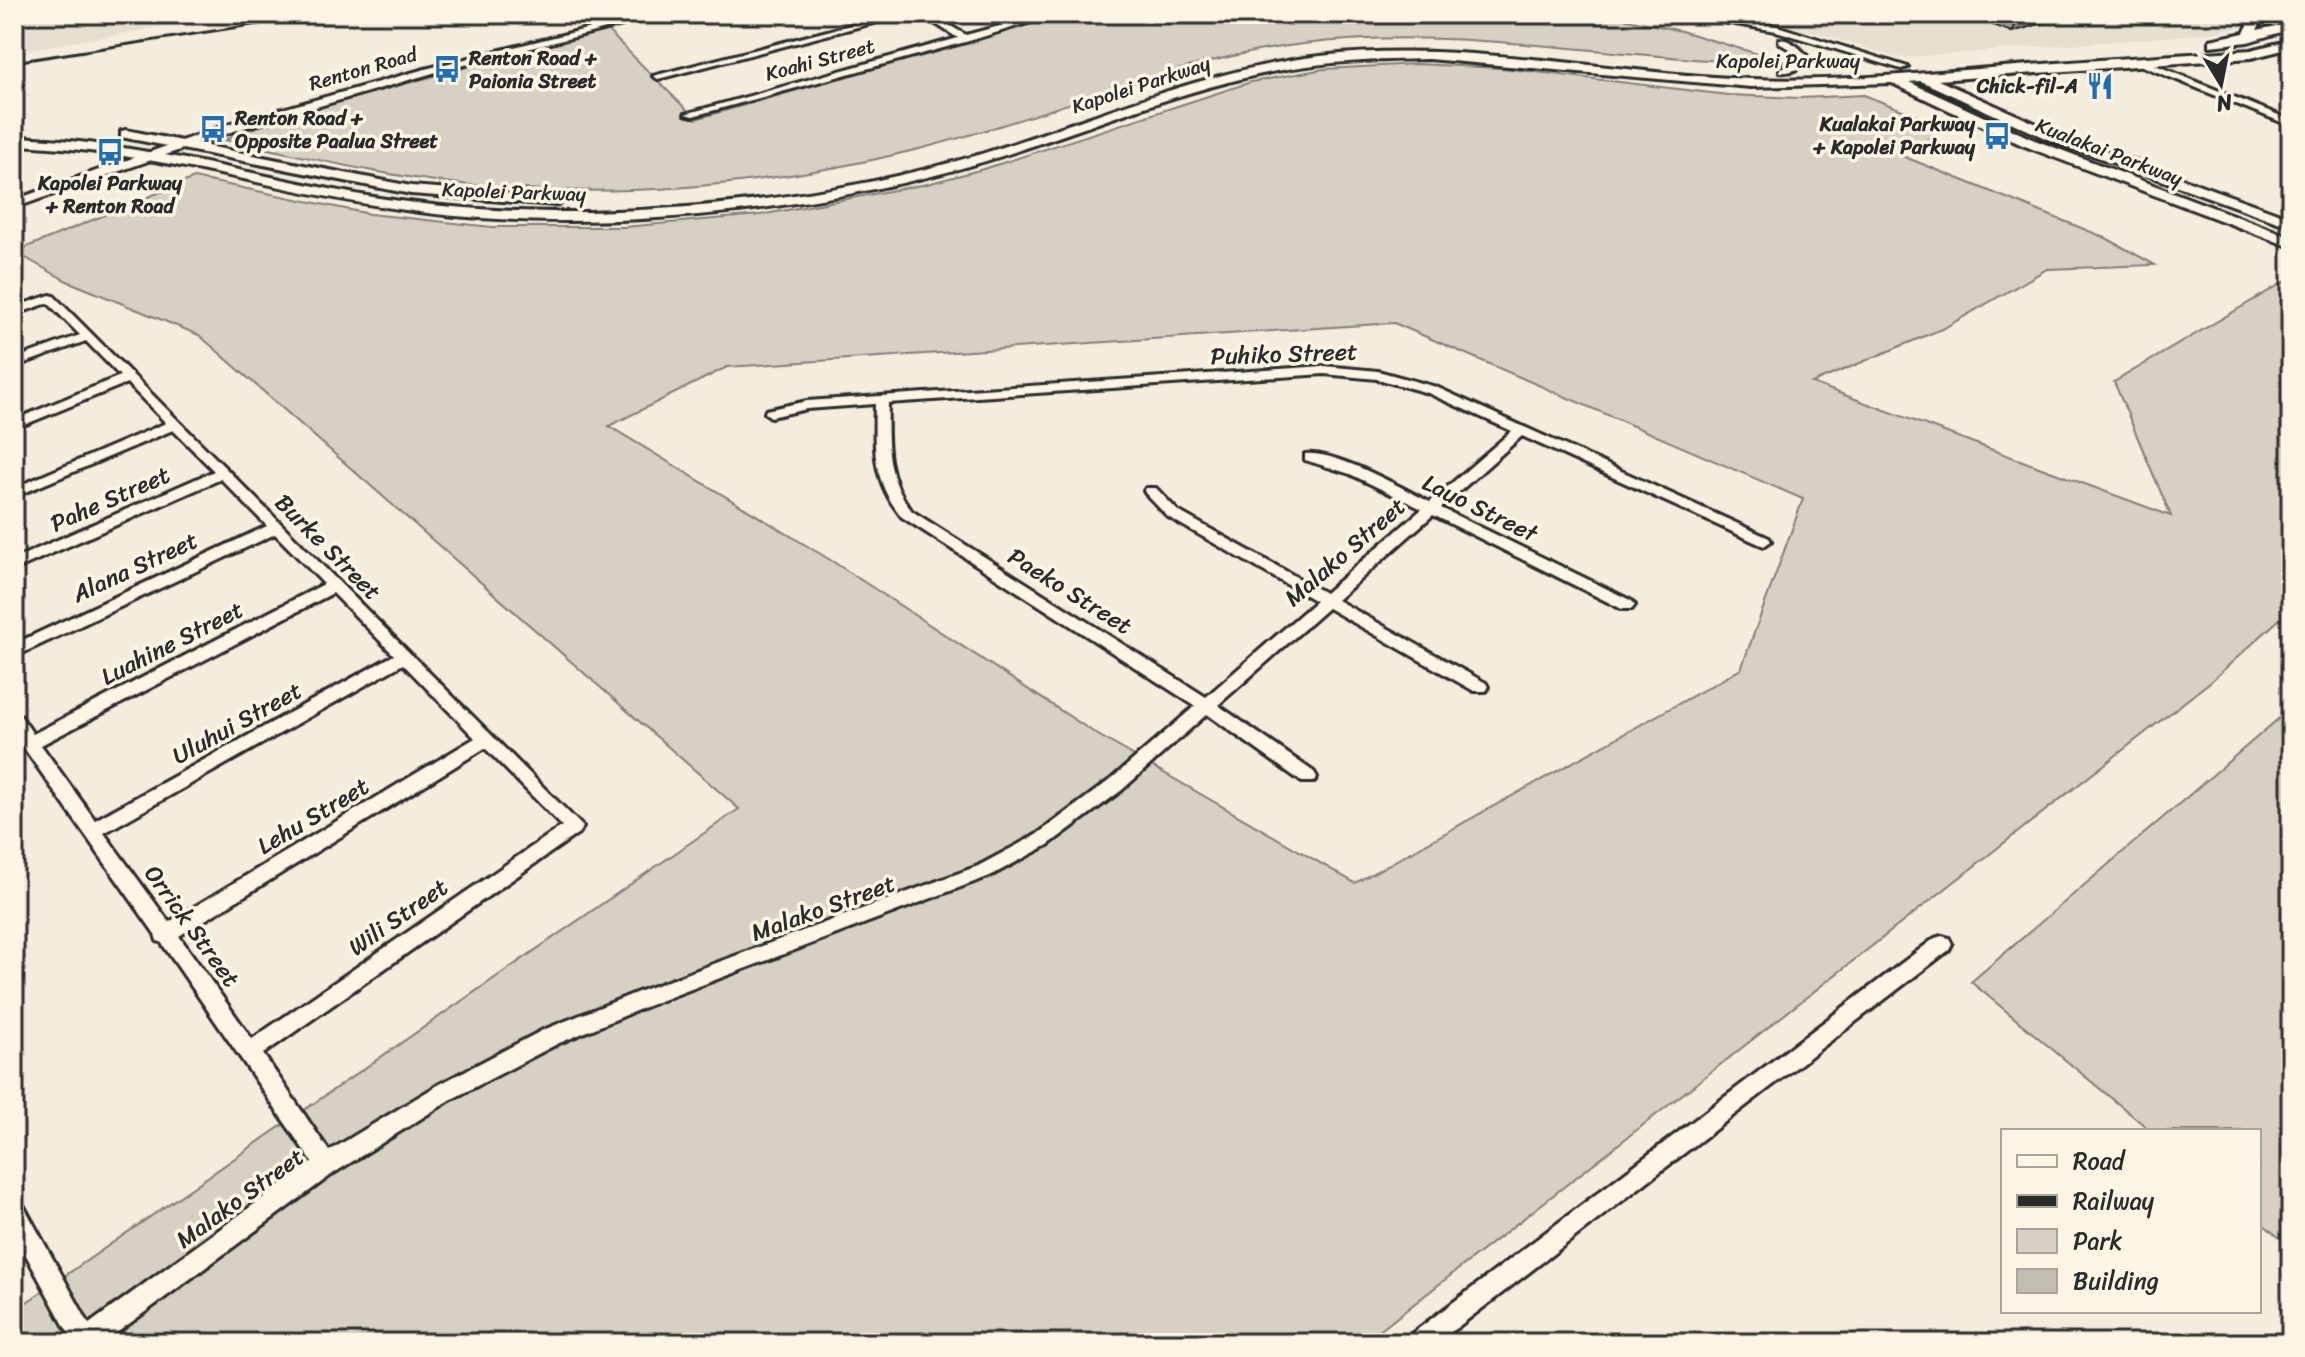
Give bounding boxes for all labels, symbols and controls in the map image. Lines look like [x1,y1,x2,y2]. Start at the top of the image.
street label: Koahi Street [761,28,879,91]
street label: Renton Road [305,37,422,101]
place label: Renton Road + Paionia Street [468,41,598,99]
street label: Kapolei Parkway [1716,44,1861,79]
north arrow [2181,44,2261,124]
street label: Kapolei Parkway [1067,46,1216,124]
bus stop icon: Renton Road + Paionia Street [432,54,462,84]
place label: Chick-fil-A [1976,69,2078,104]
restaurant icon: Chick-fil-A [2085,71,2115,101]
text: N [2213,83,2236,124]
place label: Renton Road + Opposite Paalua Street [234,101,438,159]
place label: Kualakai Parkway + Kapolei Parkway [1813,107,1976,165]
street label: Kualakai Parkway [2030,108,2188,196]
bus stop icon: Renton Road + Opposite Paalua Street [198,114,228,144]
bus stop icon: Kualakai Parkway + Kapolei Parkway [1982,121,2012,151]
bus stop icon: Kapolei Parkway + Renton Road [95,137,125,167]
place label: Kapolei Parkway + Renton Road [37,166,183,224]
street label: Kapolei Parkway [441,172,587,212]
street label: Puhiko Street [1210,330,1358,378]
street label: Pahe Street [43,454,177,544]
street label: Lauo Street [1415,462,1546,555]
street label: Burke Street [264,483,392,611]
street label: Malako Street [1274,487,1416,617]
street label: Alana Street [64,519,205,615]
street label: Paeko Street [999,536,1141,646]
street label: Luahine Street [93,589,251,697]
street label: Uluhui Street [164,670,310,776]
street label: Lehu Street [249,766,377,866]
street label: Orrick Street [133,856,251,996]
street label: Malako Street [745,862,901,954]
street label: Wili Street [339,867,457,967]
legend [2001,1129,2261,1313]
street label: Malako Street [167,1137,313,1259]
text: Road [2073,1140,2127,1182]
text: Railway [2073,1180,2155,1222]
text: Park [2073,1220,2122,1262]
text: Building [2073,1260,2159,1302]

